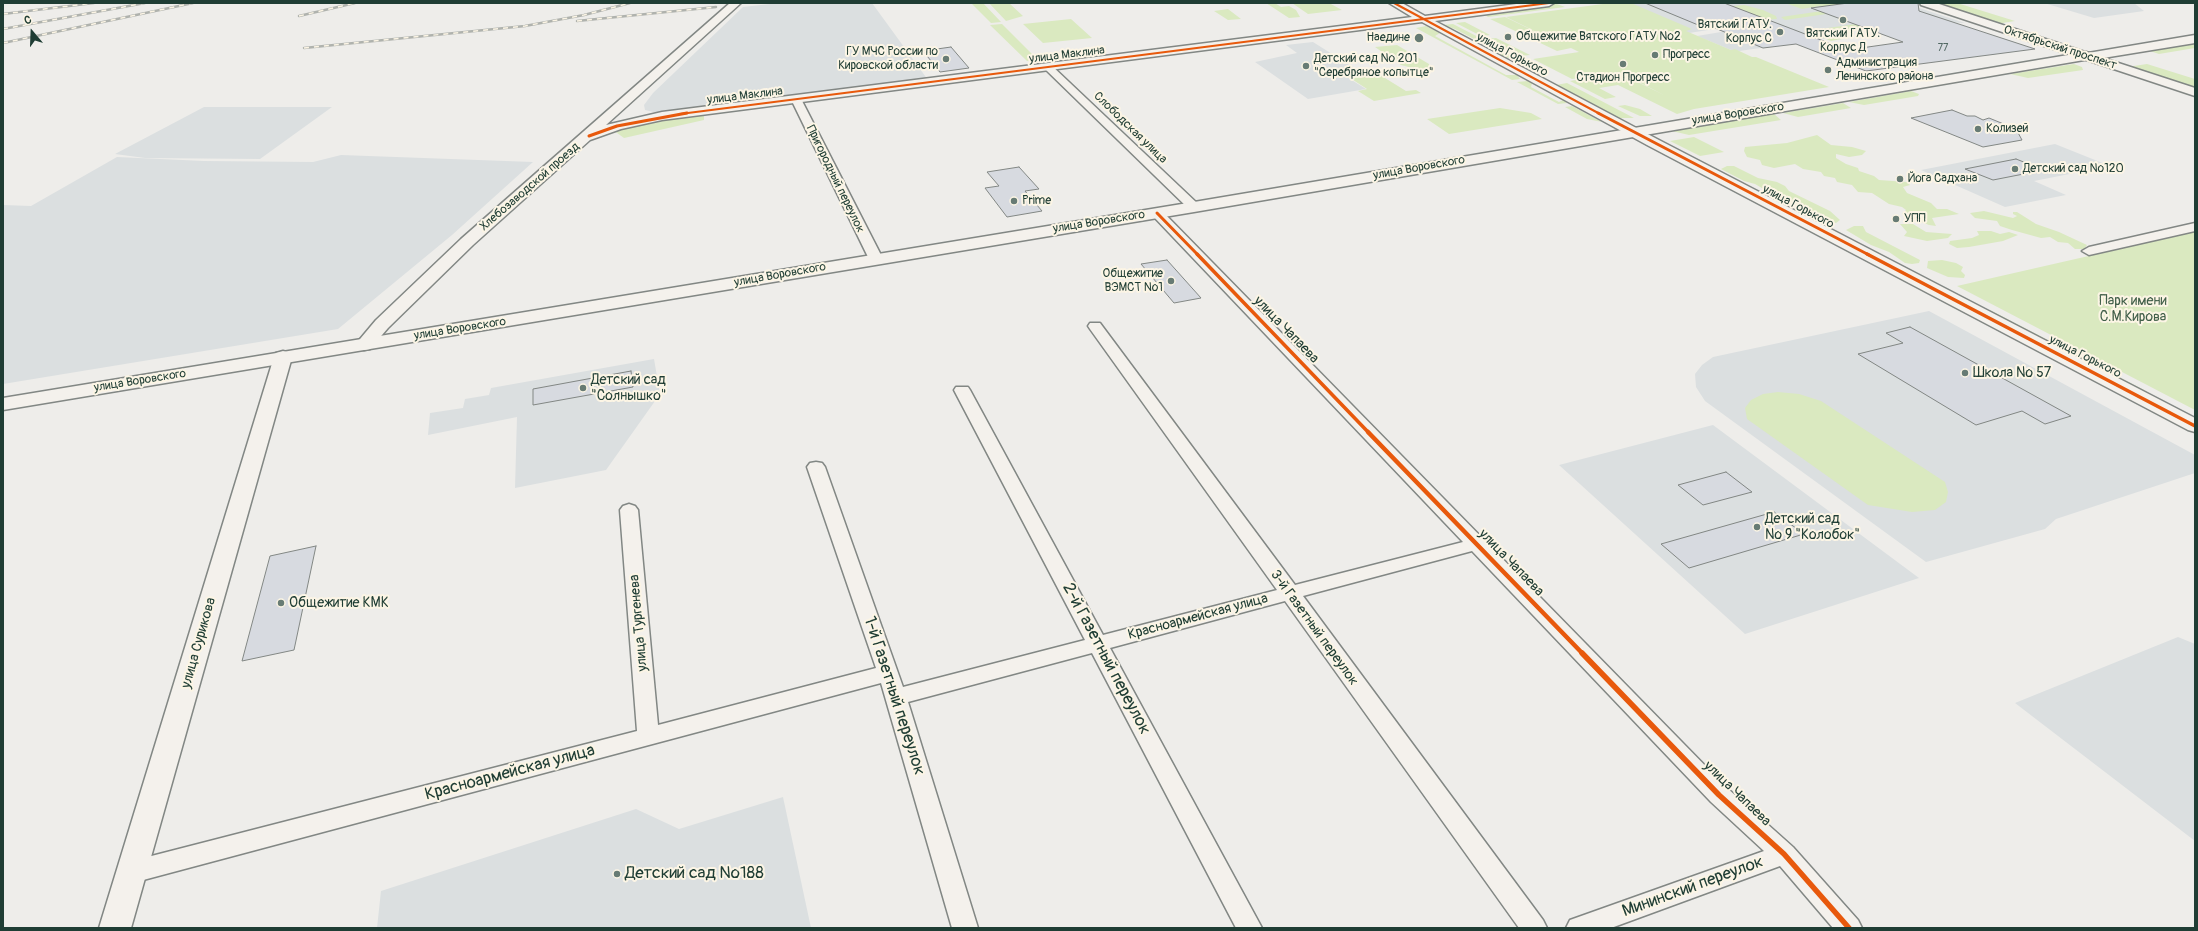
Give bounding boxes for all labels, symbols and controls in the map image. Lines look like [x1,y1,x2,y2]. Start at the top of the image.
north arrow [12,12,52,52]
text: С [23,13,33,27]
marker: Вятский ГАТУ. Корпус Д [1838,15,1848,25]
place label: Вятский ГАТУ. Корпус С [1698,18,1772,46]
street label: Октябрьский проспект [2002,23,2118,73]
marker: Вятский ГАТУ. Корпус С [1775,27,1785,37]
place label: Вятский ГАТУ. Корпус Д [1806,27,1880,55]
street label: улица Горького [1474,30,1550,80]
place label: Общежитие Вятского ГАТУ №2 [1516,30,1681,44]
place label: Наедине [1366,31,1410,45]
marker: Наедине [1413,32,1425,44]
marker: Общежитие Вятского ГАТУ №2 [1503,32,1513,42]
house number: 77 [1938,42,1948,54]
street label: улица Маклина [1028,43,1106,67]
place label: ГУ МЧС России по Кировской области [838,45,938,73]
place label: Прогресс [1663,48,1710,62]
marker: Прогресс [1650,50,1660,60]
place label: Детский сад № 201 "Серебряное копытце" [1314,52,1434,80]
marker: ГУ МЧС России по Кировской области [941,54,951,64]
place label: Администрация Ленинского района [1836,56,1933,84]
marker: Стадион Прогресс [1618,59,1628,69]
marker: Детский сад № 201 "Серебряное копытце" [1301,61,1311,71]
marker: Администрация Ленинского района [1823,65,1833,75]
place label: Стадион Прогресс [1576,71,1670,85]
street label: улица Маклина [706,84,784,108]
street label: Слободская улица [1090,89,1170,167]
street label: улица Воровского [1691,100,1785,128]
place label: Колизей [1986,122,2028,136]
street label: Пригородный переулок [803,123,867,235]
marker: Колизей [1973,124,1983,134]
street label: Хлебозаводской проезд [477,140,583,234]
street label: улица Воровского [1372,153,1466,183]
place label: Детский сад №120 [2023,162,2124,176]
marker: Детский сад №120 [2010,164,2020,174]
place label: Йога Садхана [1908,172,1977,186]
marker: Йога Садхана [1895,174,1905,184]
street label: улица Горького [1760,182,1836,232]
place label: Prime [1022,194,1051,208]
marker: Prime [1009,196,1019,206]
street label: улица Воровского [1052,208,1146,236]
place label: УПП [1904,212,1926,226]
marker: УПП [1891,214,1901,224]
street label: улица Воровского [733,260,827,290]
place label: Общежитие ВЭМСТ №1 [1103,267,1163,295]
marker: Общежитие ВЭМСТ №1 [1166,276,1176,286]
street label: улица Чапаева [1250,293,1322,367]
park label: Парк имени С.М.Кирова [2099,293,2167,326]
street label: улица Воровского [413,315,507,343]
street label: улица Горького [2047,333,2123,381]
place label: Школа № 57 [1973,365,2051,381]
street label: улица Воровского [93,367,187,395]
marker: Школа № 57 [1960,368,1970,378]
place label: Детский сад "Солнышко" [591,372,667,404]
marker: Детский сад "Солнышко" [578,383,588,393]
place label: Детский сад № 9 "Колобок" [1765,511,1860,544]
marker: Детский сад № 9 "Колобок" [1752,522,1762,532]
street label: улица Чапаева [1475,526,1547,600]
street label: 3-й Газетный переулок [1266,567,1362,689]
street label: улица Тургенева [626,574,652,672]
street label: 2-й Газетный переулок [1057,580,1155,738]
street label: Красноармейская улица [1126,590,1270,644]
place label: Общежитие КМК [289,595,389,611]
street label: улица Сурикова [178,596,220,690]
marker: Общежитие КМК [276,598,286,608]
street label: 1-й Газетный переулок [859,614,929,778]
street label: Красноармейская улица [423,741,597,805]
street label: улица Чапаева [1700,758,1774,830]
street label: Мининский переулок [1620,852,1766,922]
place label: Детский сад №188 [625,864,764,884]
marker: Детский сад №188 [612,869,622,879]

